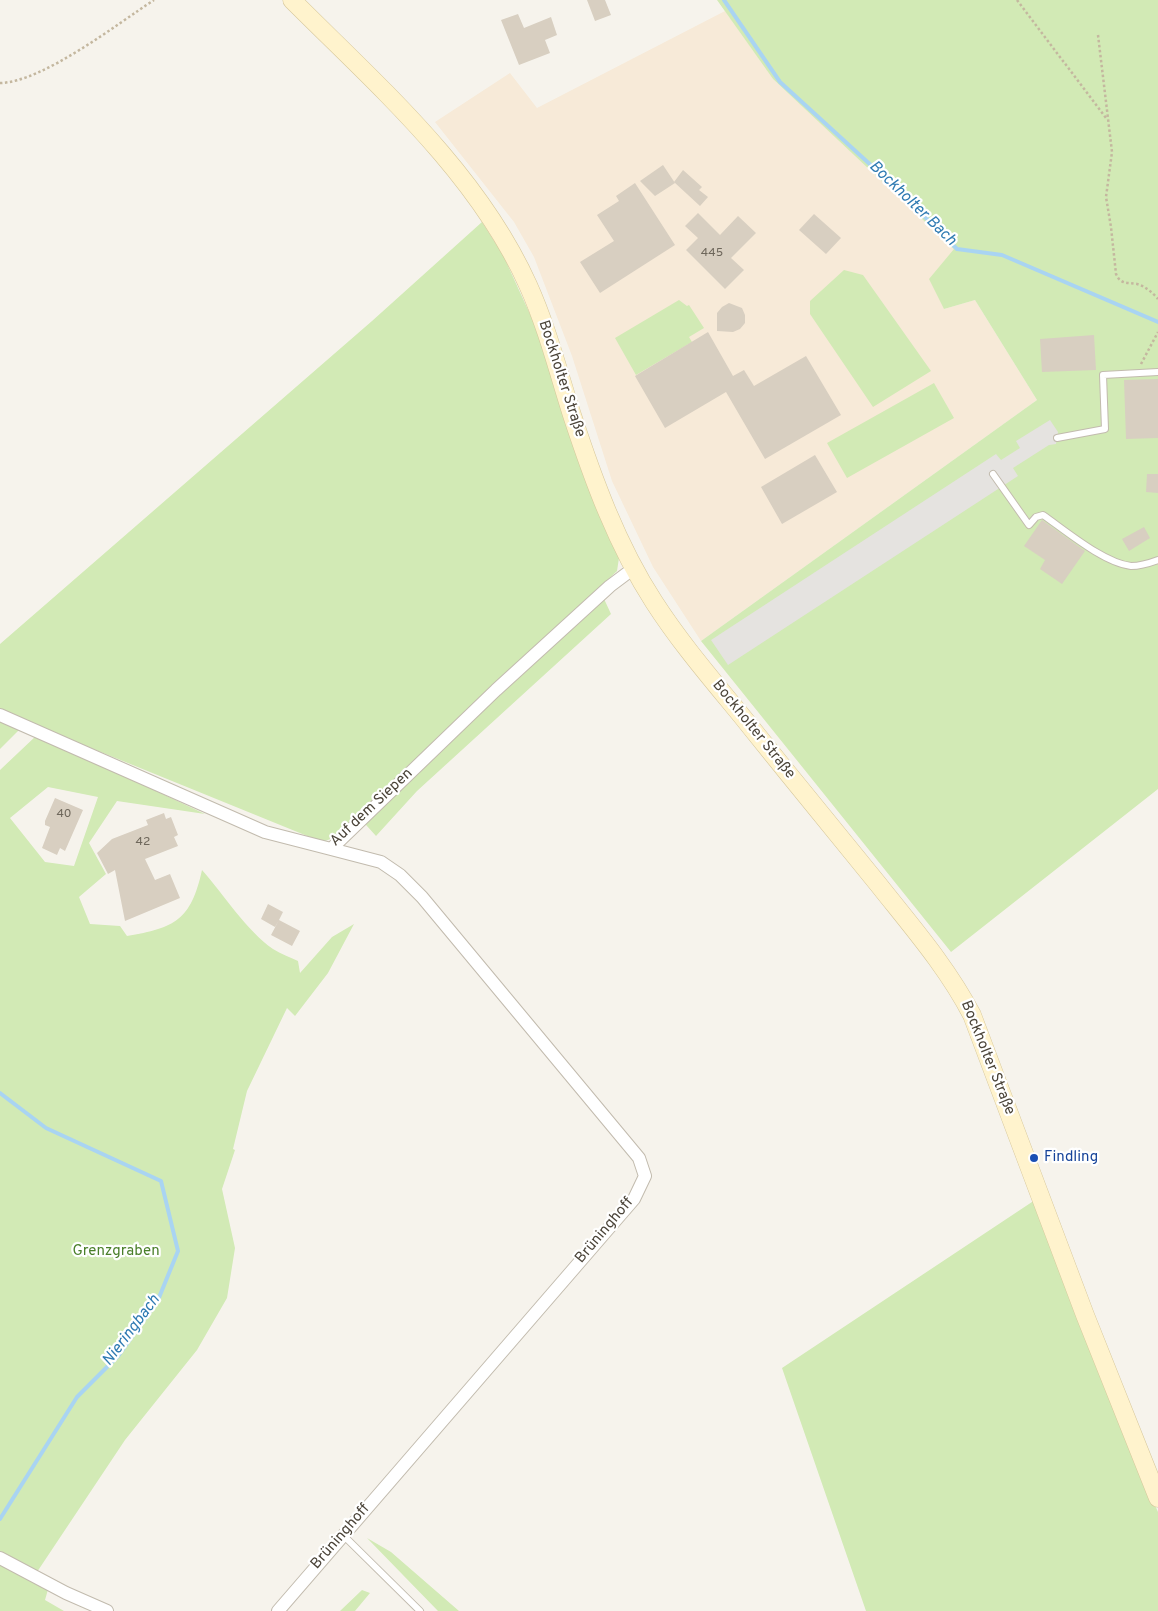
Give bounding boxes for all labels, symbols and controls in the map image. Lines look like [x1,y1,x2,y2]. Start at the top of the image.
water label: Bockholter Bach [864,157,960,251]
house number: 445 [701,247,723,261]
street label: Bockholter Straße [534,318,588,440]
street label: Bockholter Straße [708,677,798,783]
street label: Auf dem Siepen [327,765,417,851]
house number: 40 [56,808,72,822]
house number: 42 [136,836,150,850]
street label: Bockholter Straße [956,998,1018,1118]
place label: Findling [1044,1149,1098,1167]
marker: Findling [1028,1152,1040,1164]
street label: Brüninghoff [572,1194,638,1268]
park label: Grenzgraben [72,1243,160,1261]
water label: Nieringbach [99,1292,165,1370]
street label: Brüninghoff [308,1501,374,1573]

